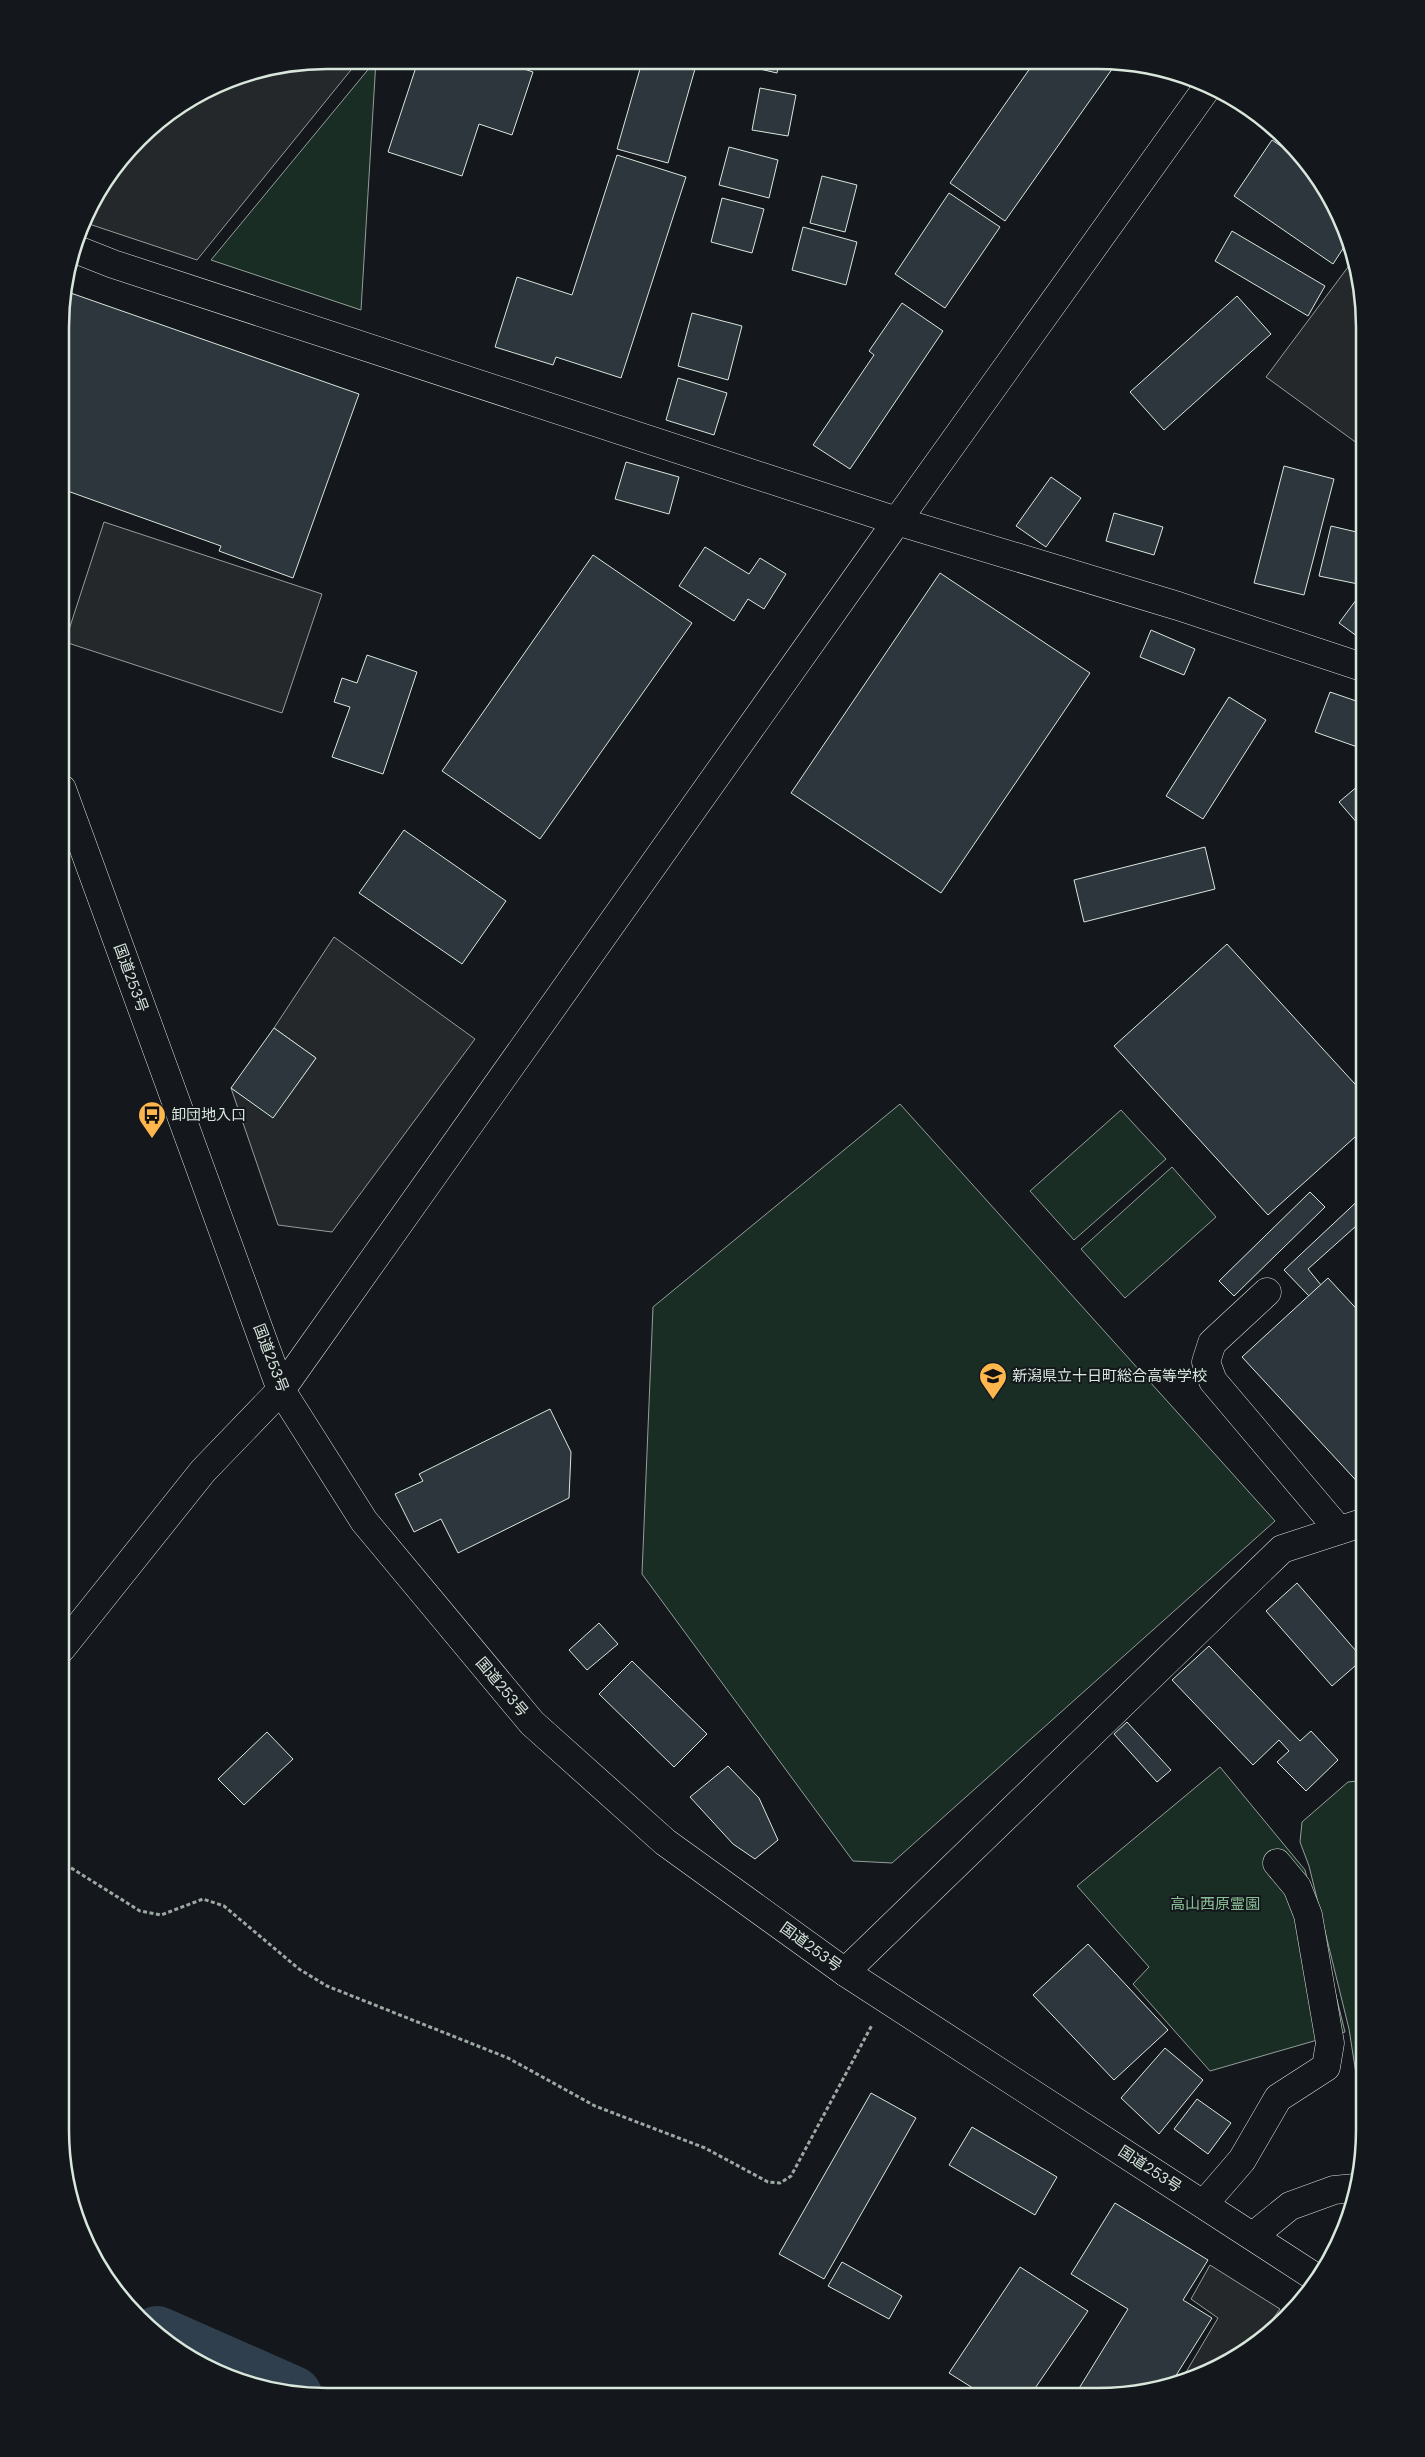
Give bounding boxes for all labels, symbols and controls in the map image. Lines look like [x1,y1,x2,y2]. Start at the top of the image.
street label: 国道253号 [109,941,153,1015]
bus stop icon: 卸団地入口 [137,1100,167,1139]
place label: 卸団地入口 [171,1105,246,1125]
street label: 国道253号 [249,1321,293,1395]
school or university icon: 新潟県立十日町総合高等学校 [978,1361,1008,1400]
place label: 新潟県立十日町総合高等学校 [1012,1366,1207,1386]
street label: 国道253号 [471,1653,533,1721]
park label: 高山西原霊園 [1170,1894,1260,1914]
street label: 国道253号 [776,1918,846,1976]
street label: 国道253号 [1115,2141,1185,2197]

